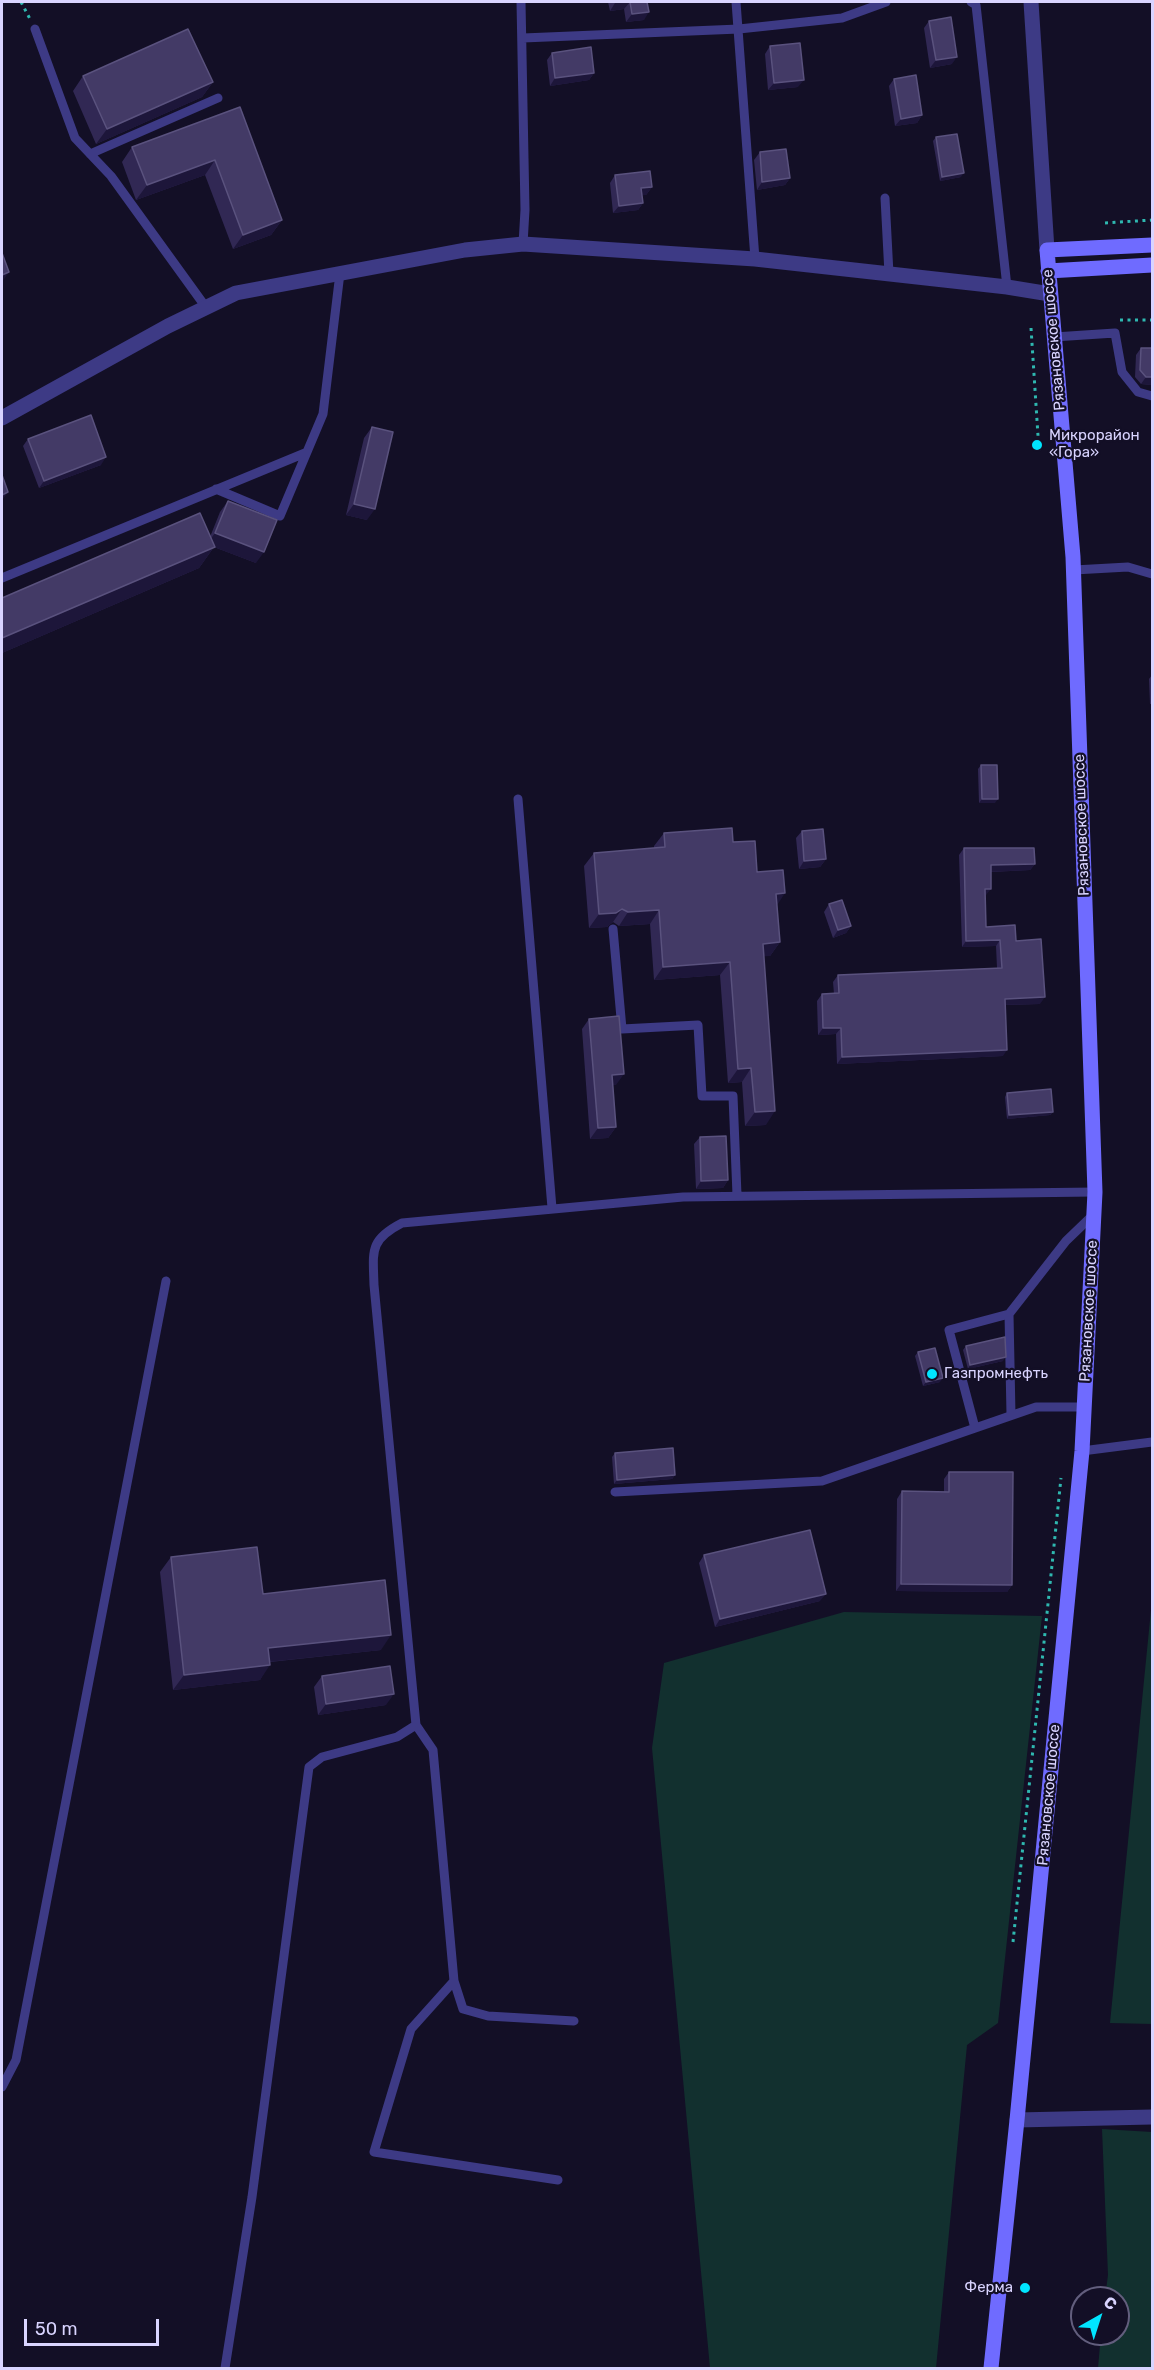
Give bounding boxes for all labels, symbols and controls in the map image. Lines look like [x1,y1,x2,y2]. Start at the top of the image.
street label: Рязановское шоссе [1039,269,1069,411]
place label: Микрорайон «Гора» [1049,427,1140,462]
marker: Микрорайон «Гора» [1030,438,1044,452]
street label: Рязановское шоссе [1071,754,1093,896]
street label: Рязановское шоссе [1076,1240,1102,1382]
place label: Газпромнефть [944,1365,1048,1383]
marker: Газпромнефть [925,1367,939,1381]
street label: Рязановское шоссе [1034,1724,1064,1866]
place label: Ферма [964,2279,1013,2297]
marker: Ферма [1018,2281,1032,2295]
north arrow [1070,2286,1130,2346]
text: С [1100,2292,1121,2314]
scale bar [27,2307,162,2345]
text: 50 m [35,2318,78,2340]

